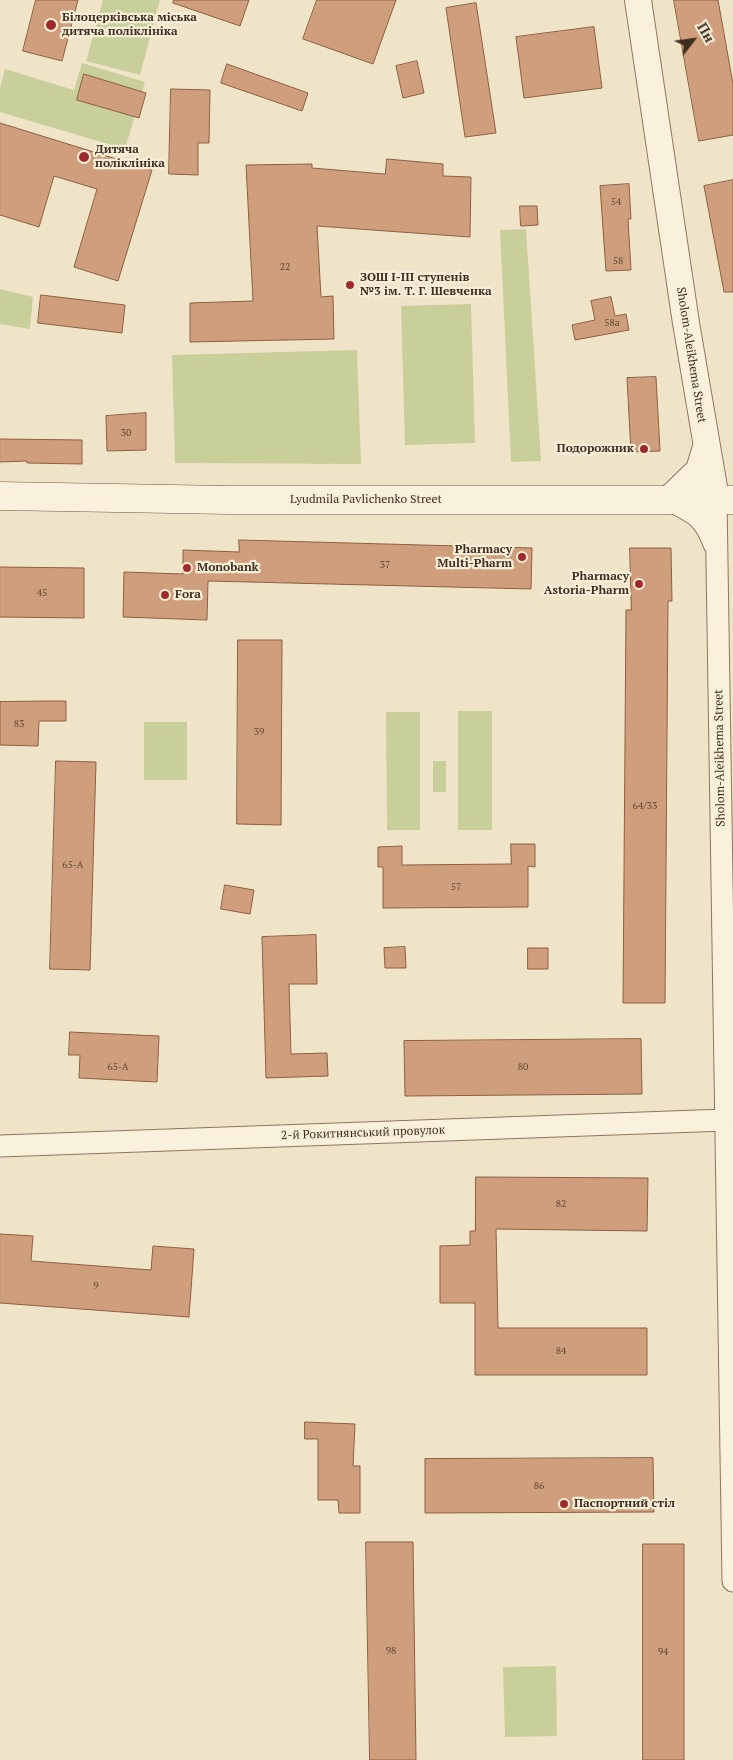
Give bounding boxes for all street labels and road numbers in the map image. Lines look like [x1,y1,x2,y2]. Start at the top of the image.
street label: Sholom-Aleikhema Street [673,286,709,424]
street label: Lyudmila Pavlichenko Street [290,493,442,507]
street label: Sholom-Aleikhema Street [712,689,728,827]
street label: 2-й Рокитнянський провулок [281,1123,445,1143]

